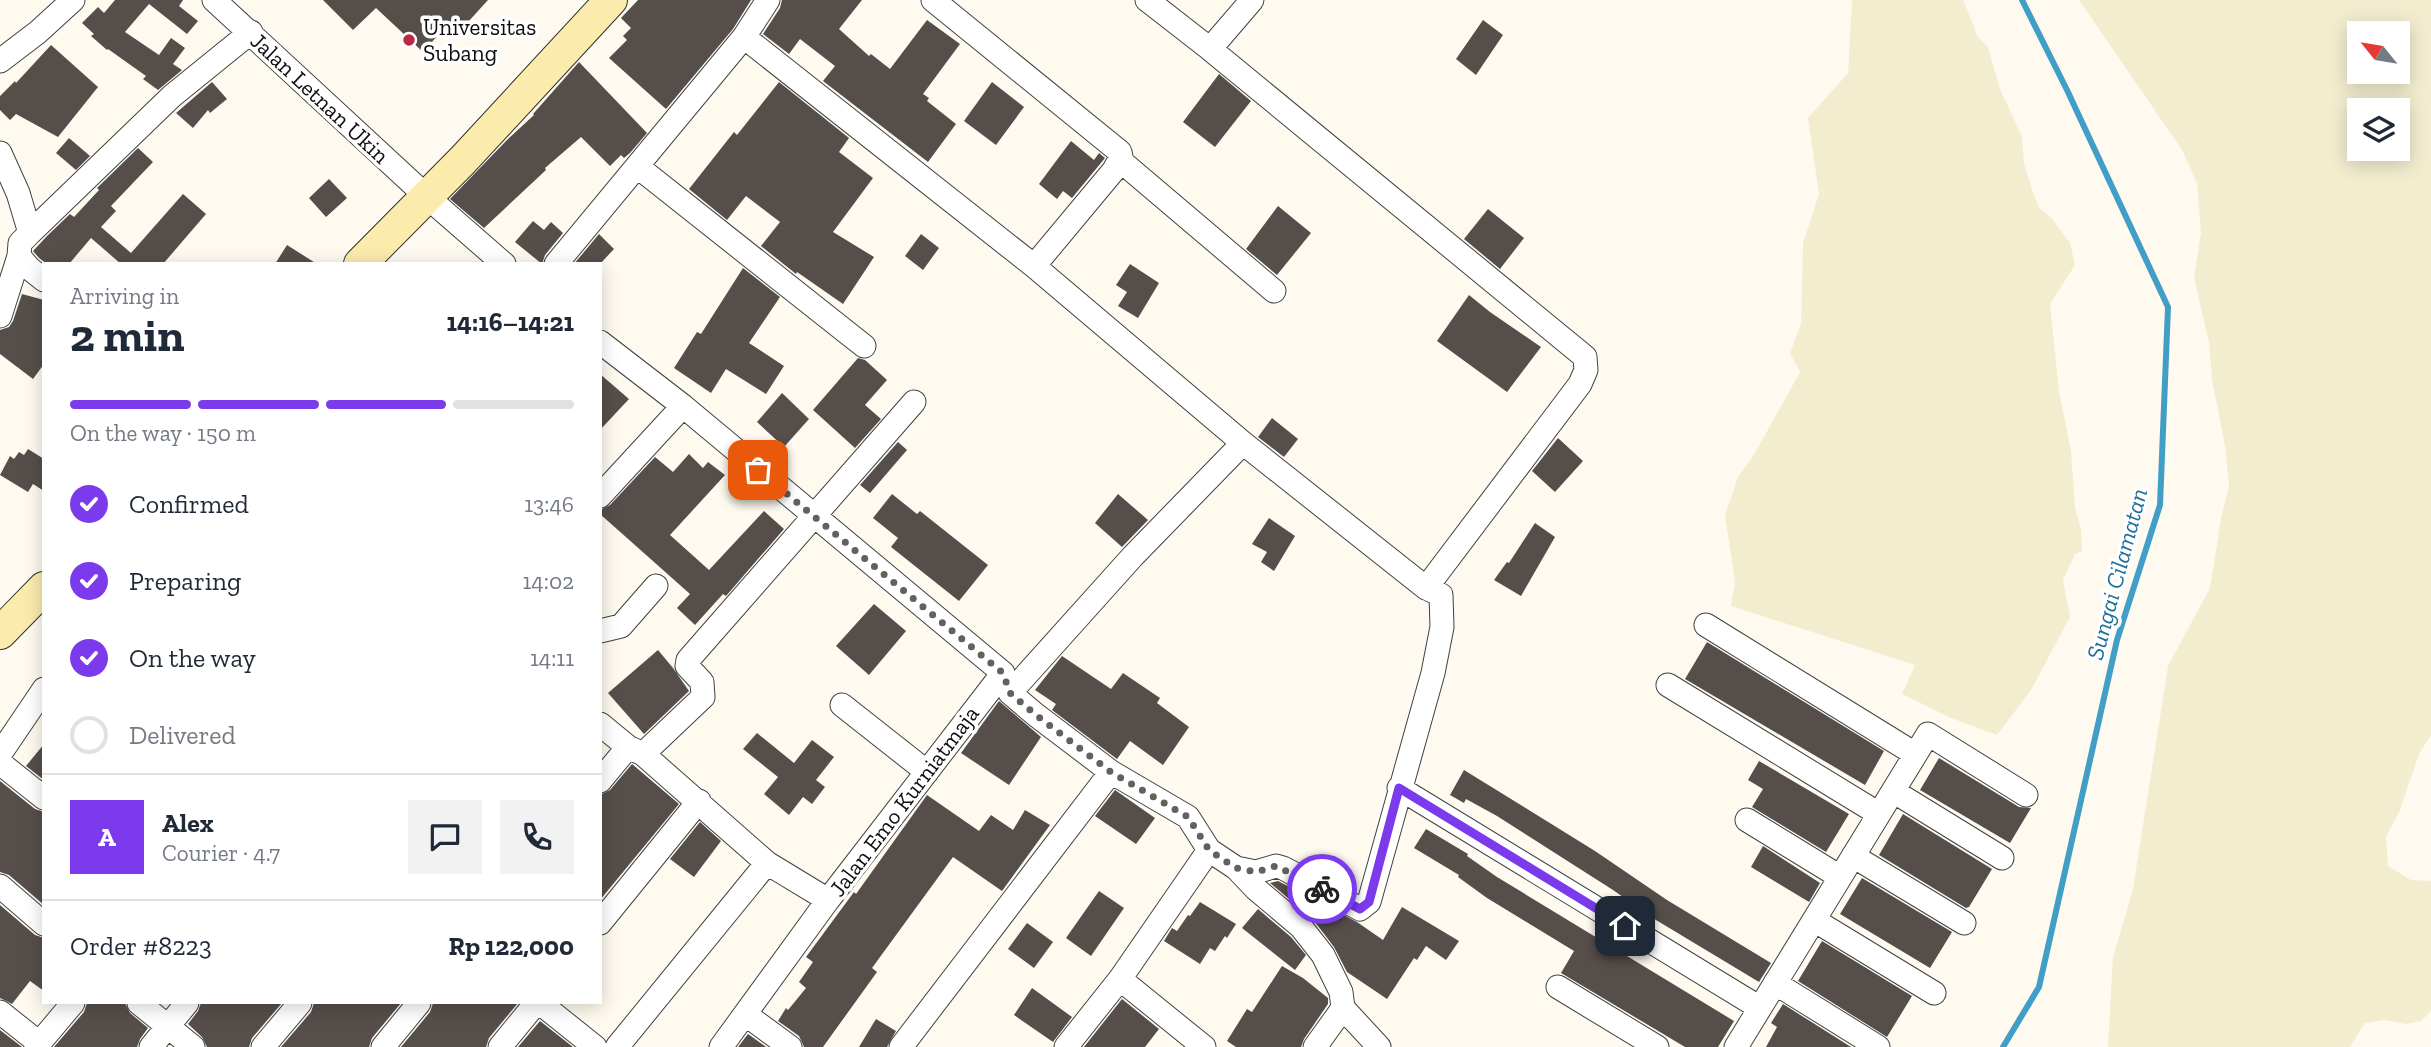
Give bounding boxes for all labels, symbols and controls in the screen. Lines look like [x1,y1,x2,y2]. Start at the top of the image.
place label: Universitas Subang [423,13,536,67]
north arrow [2347,21,2410,84]
map controls [2347,21,2410,161]
street label: Jalan Letnan Ukin [245,27,395,169]
marker: Universitas Subang [401,32,417,48]
button: layers [2347,98,2410,161]
text: Arriving in [70,282,179,310]
text: 14:16–14:21 [446,306,574,338]
text: 2 min [70,308,185,363]
text: On the way · 150 m [70,419,256,447]
pin [728,440,788,500]
icon: bag [739,451,777,489]
icon: check [70,485,108,523]
water label: Sungai Cilamatan [2080,485,2153,663]
text: Confirmed [129,488,249,520]
text: 13:46 [524,490,574,518]
icon: check [70,562,108,600]
text: Preparing [129,565,241,597]
text: 14:02 [523,567,574,595]
icon: check [70,639,108,677]
text: On the way [129,642,256,674]
text: 14:11 [530,644,574,672]
street label: Jalan Emo Kurniatmaja [823,700,985,902]
text: Delivered [129,719,236,751]
button: chat [408,800,482,874]
button: phone [500,800,574,874]
text: Alex [162,807,214,839]
text: A [98,821,116,853]
text: Courier · 4.7 [162,839,280,867]
courier [1287,854,1357,924]
icon: bike [1303,870,1341,908]
pin [1595,896,1655,956]
icon: home [1606,907,1644,945]
text: Order #8223 [70,930,212,962]
text: Rp 122,000 [449,930,574,962]

